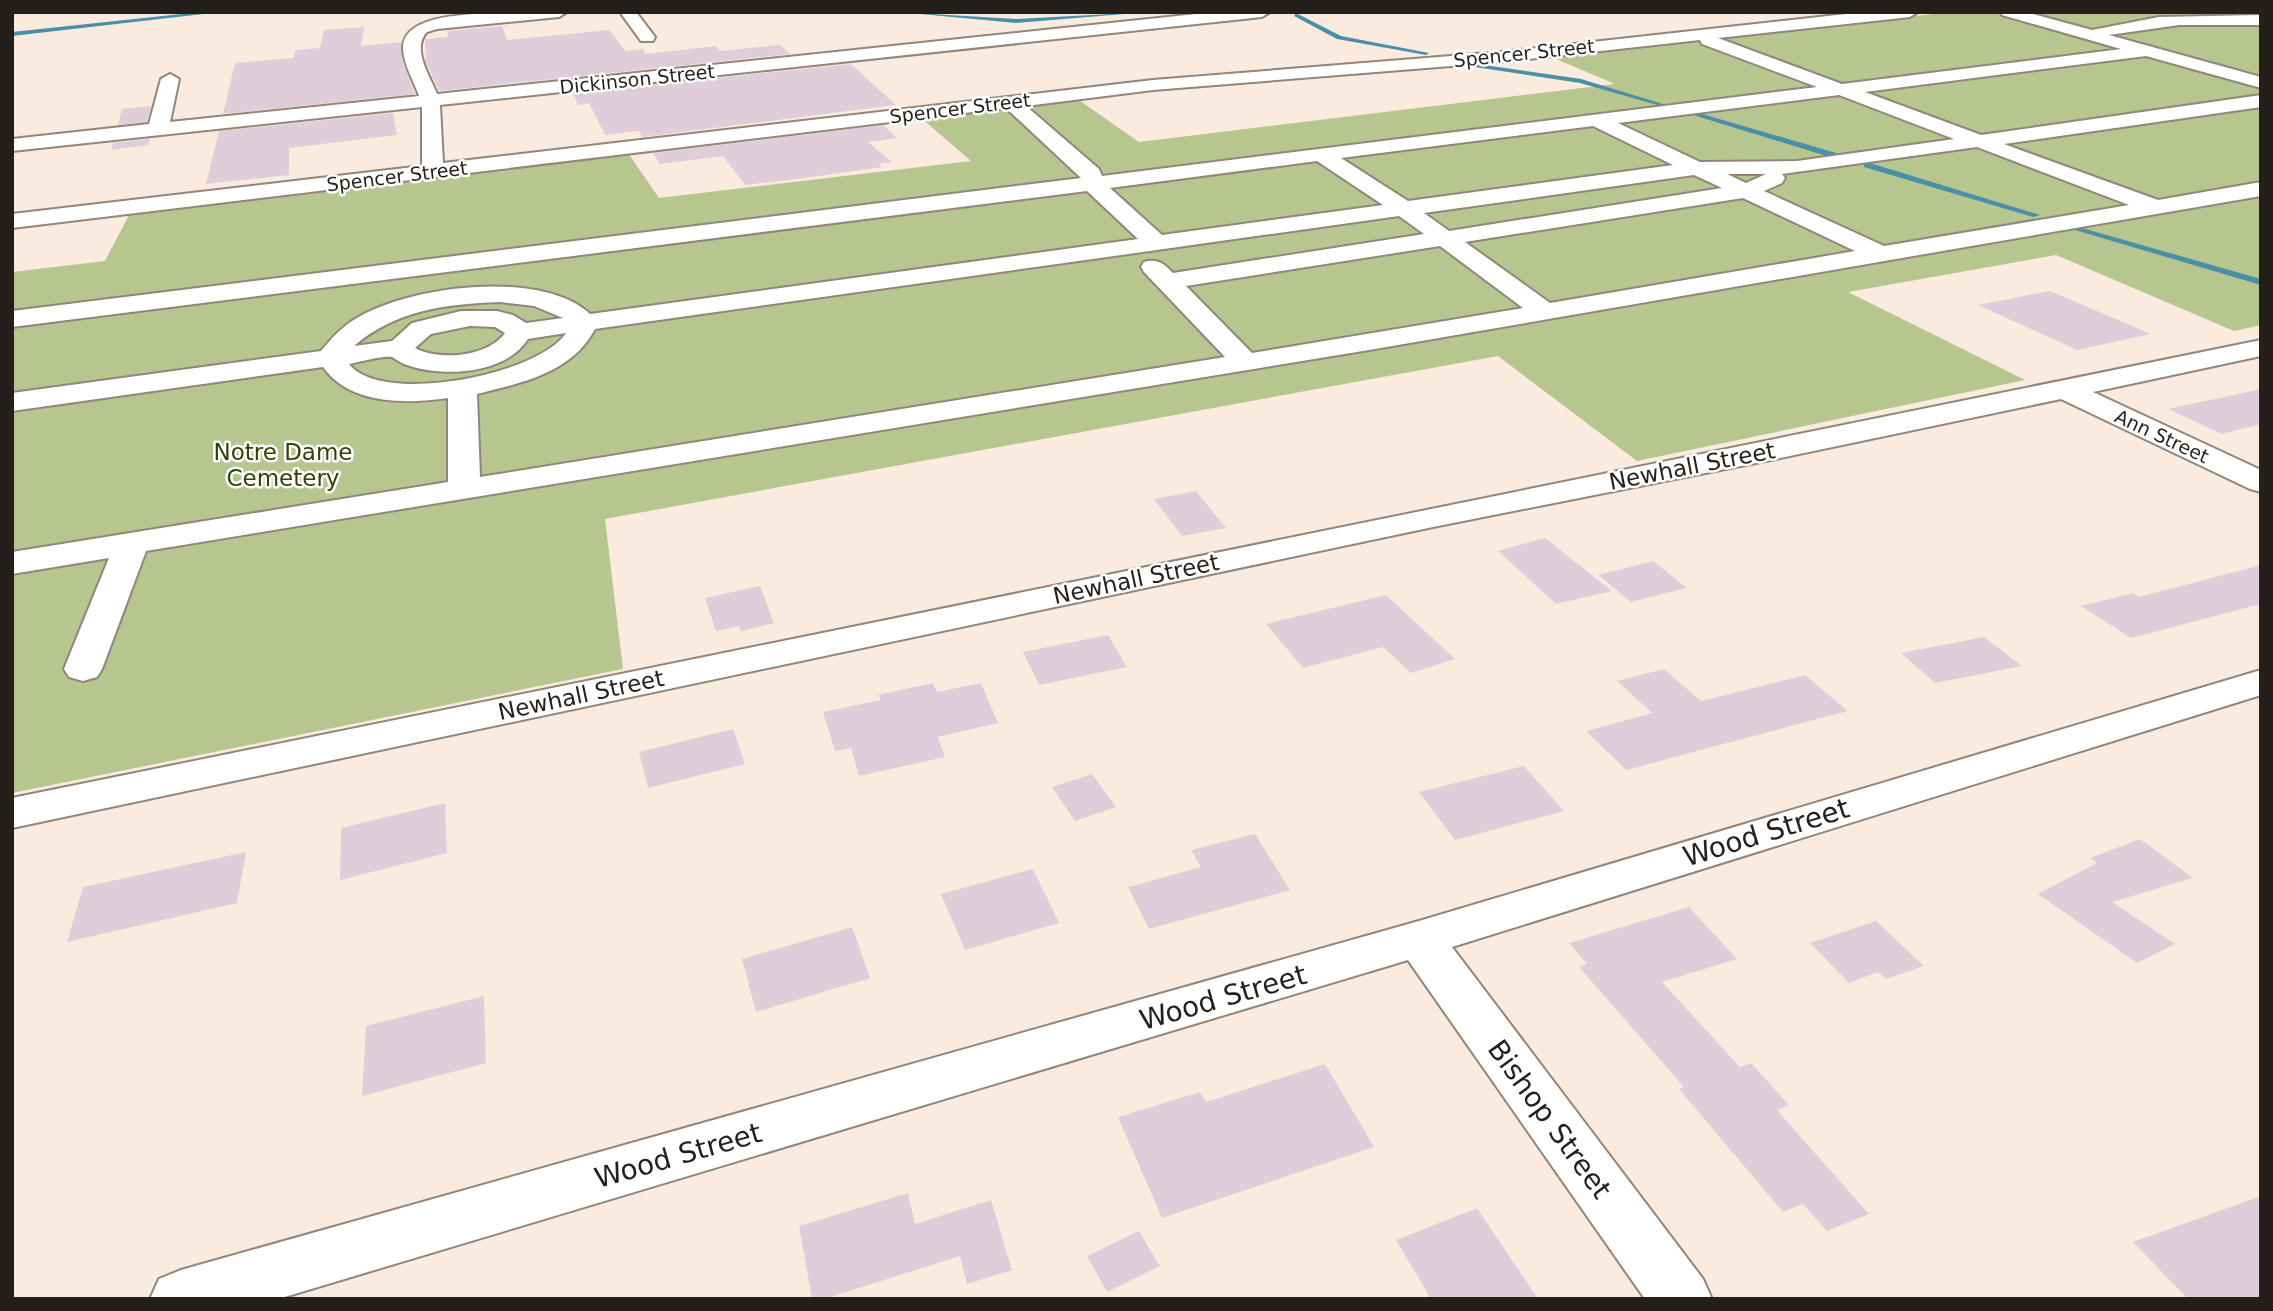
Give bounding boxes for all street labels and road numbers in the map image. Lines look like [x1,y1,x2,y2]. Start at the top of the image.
street label: Spencer Street [1452,35,1596,71]
street label: Dickinson Street [558,60,716,98]
street label: Spencer Street [888,88,1032,128]
street label: Spencer Street [325,156,469,196]
street label: Ann Street [2112,405,2212,467]
street label: Newhall Street [1607,437,1777,495]
street label: Newhall Street [1051,549,1221,609]
street label: Newhall Street [496,665,666,725]
street label: Wood Street [1679,792,1853,873]
street label: Wood Street [1136,958,1310,1037]
street label: Bishop Street [1481,1033,1618,1205]
street label: Wood Street [591,1116,765,1195]

